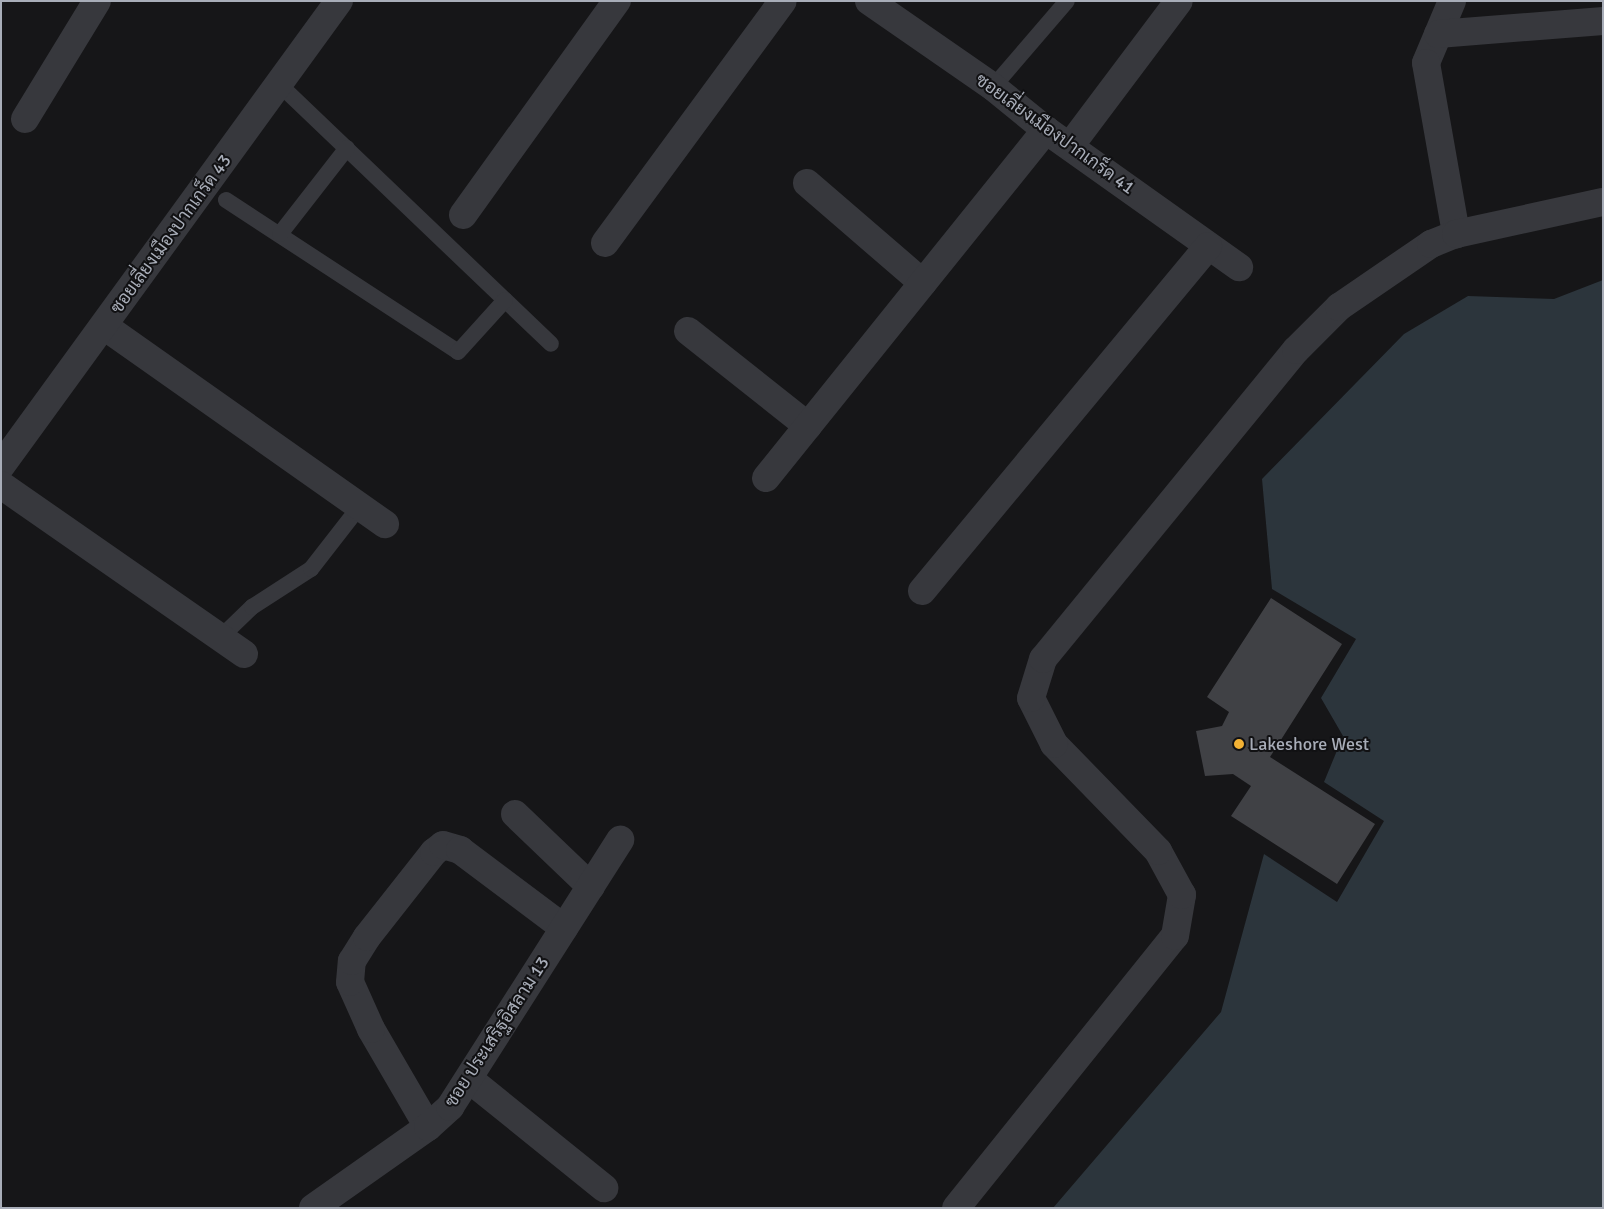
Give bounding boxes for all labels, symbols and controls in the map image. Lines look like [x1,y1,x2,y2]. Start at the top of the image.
street label: ซอยเลี่ยงเมืองปากเกร็ด 41 [971,69,1139,199]
street label: ซอยเลี่ยงเมืองปากเกร็ด 43 [106,150,236,318]
place label: Lakeshore West [1249,733,1369,755]
marker: Lakeshore West [1233,738,1245,750]
street label: ซอย ประเสริฐอิสลาม 13 [440,953,554,1111]

